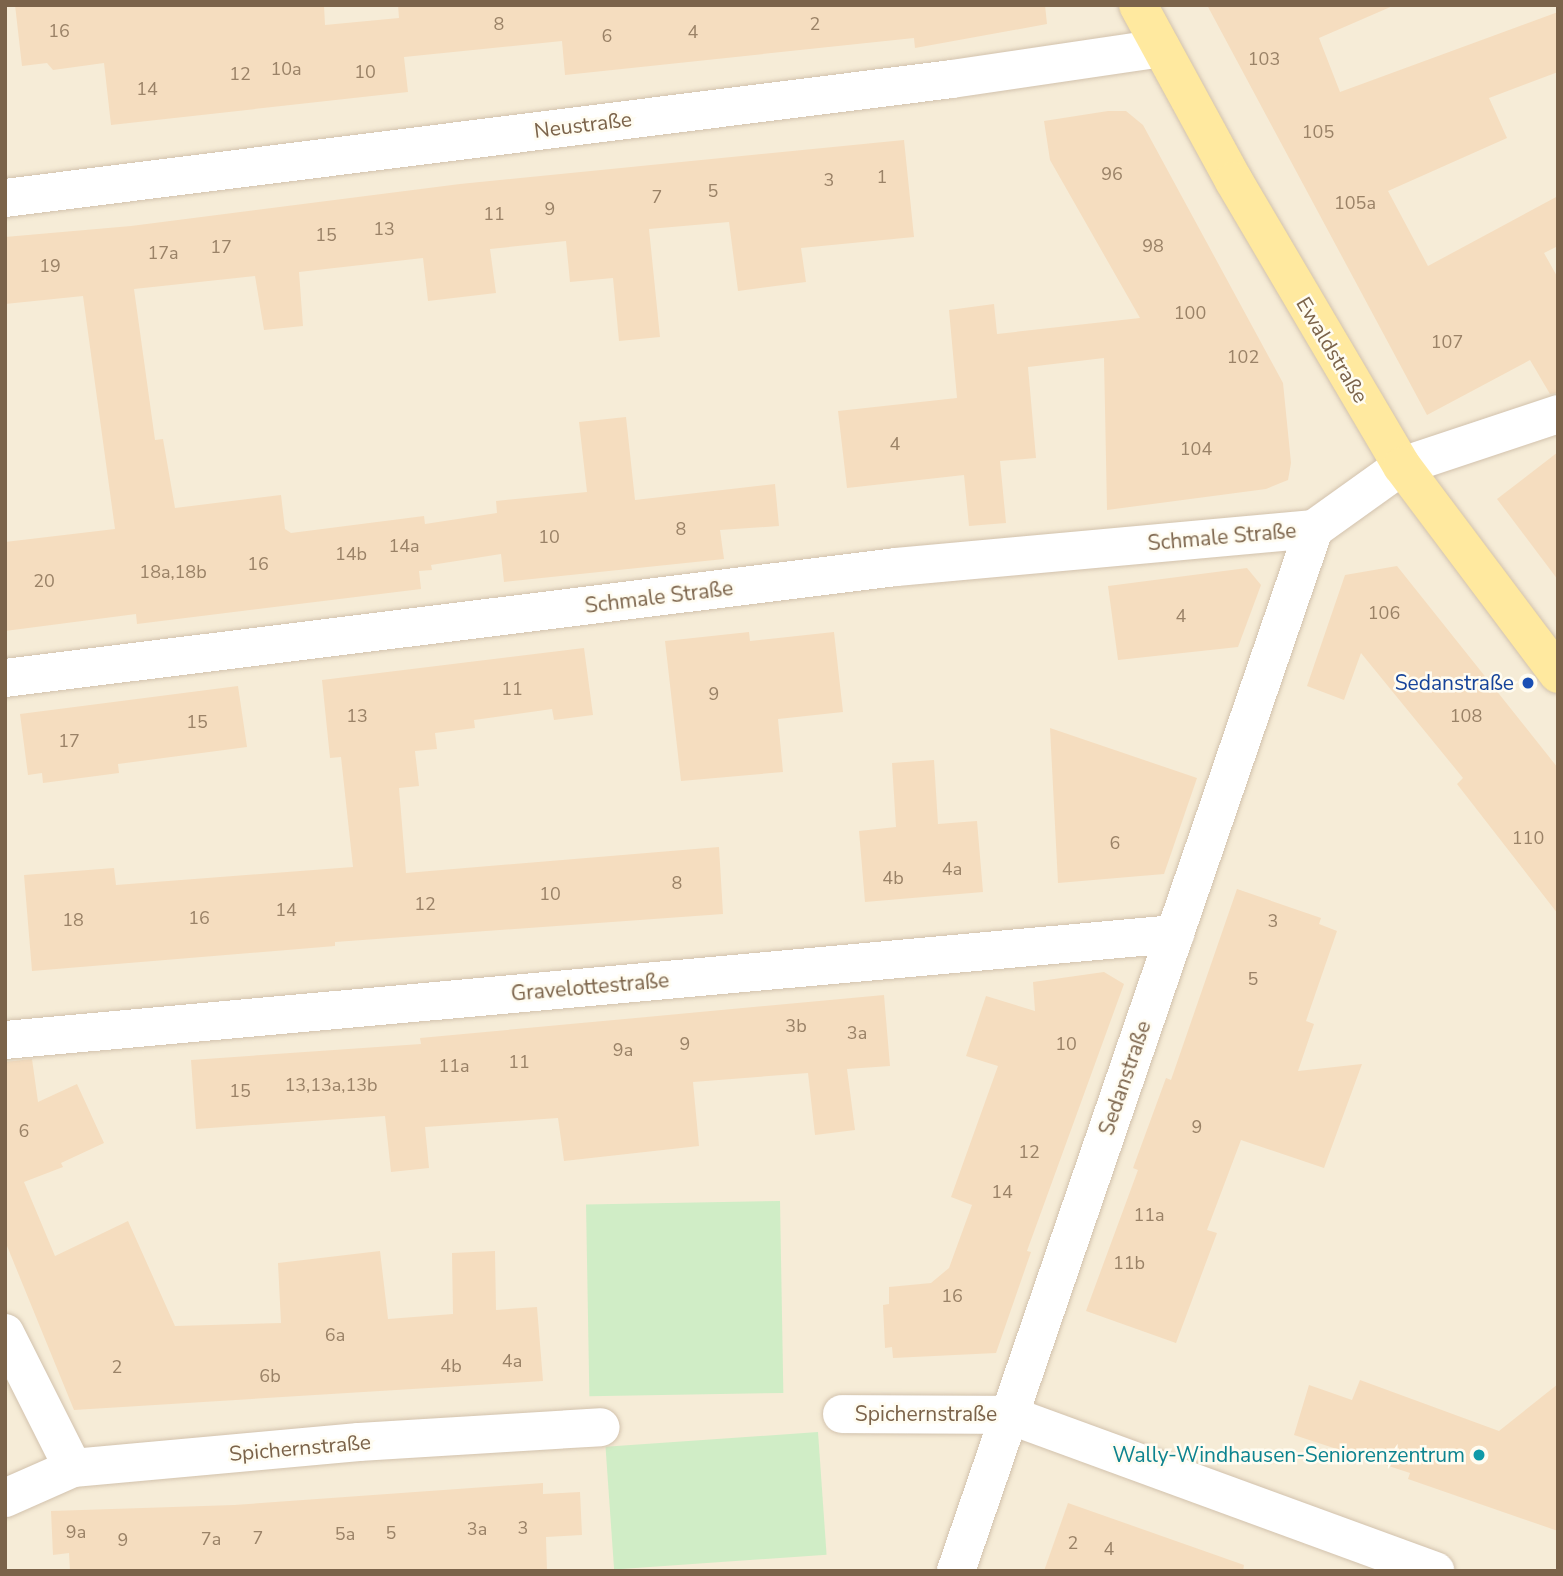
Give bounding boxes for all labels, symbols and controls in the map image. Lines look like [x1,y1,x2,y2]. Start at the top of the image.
house number: 8 [494,13,504,35]
house number: 2 [810,13,820,35]
house number: 16 [48,20,70,42]
house number: 4 [688,21,698,43]
house number: 6 [602,25,612,47]
house number: 103 [1248,48,1280,70]
house number: 10a [270,58,302,80]
house number: 10 [354,61,376,83]
house number: 12 [229,63,251,85]
house number: 14 [136,78,158,100]
street label: Neustraße [533,106,633,144]
house number: 105 [1302,121,1334,143]
house number: 96 [1101,163,1123,185]
house number: 1 [877,166,887,188]
house number: 3 [824,169,834,191]
house number: 5 [708,180,718,202]
house number: 7 [652,186,662,208]
house number: 105a [1334,192,1376,214]
house number: 9 [545,198,555,220]
house number: 11 [483,203,505,225]
house number: 13 [373,218,395,240]
house number: 15 [315,224,337,246]
house number: 98 [1142,235,1164,257]
house number: 17 [210,236,232,258]
house number: 17a [147,242,179,264]
house number: 19 [39,255,61,277]
street label: Ewaldstraße [1291,293,1373,407]
house number: 100 [1174,302,1206,324]
house number: 107 [1431,331,1463,353]
house number: 102 [1227,346,1259,368]
house number: 4 [890,433,900,455]
house number: 104 [1180,438,1212,460]
house number: 8 [676,518,686,540]
street label: Schmale Straße [1147,518,1297,556]
house number: 10 [538,526,560,548]
house number: 14a [388,535,420,557]
house number: 14b [335,543,367,565]
house number: 16 [247,553,269,575]
house number: 18a,18b [139,561,207,583]
house number: 20 [33,570,55,592]
street label: Schmale Straße [583,575,735,619]
house number: 106 [1368,602,1400,624]
house number: 4 [1176,605,1186,627]
place label: Sedanstraße [1395,670,1514,696]
marker: Sedanstraße [1520,675,1536,691]
house number: 11 [501,678,523,700]
house number: 9 [709,683,719,705]
house number: 13 [346,705,368,727]
house number: 108 [1450,705,1482,727]
house number: 15 [186,711,208,733]
house number: 17 [58,730,80,752]
house number: 110 [1512,827,1544,849]
house number: 6 [1110,832,1120,854]
house number: 4a [942,858,962,880]
house number: 4b [882,867,904,889]
house number: 8 [672,872,682,894]
house number: 10 [539,883,561,905]
house number: 12 [414,893,436,915]
house number: 14 [275,899,297,921]
house number: 16 [188,907,210,929]
house number: 18 [62,909,84,931]
house number: 3 [1268,910,1278,932]
street label: Gravelottestraße [510,968,670,1006]
house number: 5 [1248,968,1258,990]
house number: 3b [785,1015,807,1037]
street label: Sedanstraße [1094,1017,1156,1139]
house number: 3a [847,1022,867,1044]
house number: 9 [680,1033,690,1055]
house number: 10 [1055,1033,1077,1055]
house number: 9a [613,1039,633,1061]
house number: 11 [508,1051,530,1073]
house number: 11a [438,1055,470,1077]
house number: 13,13a,13b [284,1074,378,1096]
house number: 15 [229,1080,251,1102]
house number: 9 [1192,1116,1202,1138]
house number: 6 [19,1120,29,1142]
house number: 12 [1018,1141,1040,1163]
house number: 14 [991,1181,1013,1203]
house number: 11a [1133,1204,1165,1226]
house number: 11b [1113,1252,1145,1274]
house number: 16 [941,1285,963,1307]
house number: 6a [325,1324,345,1346]
house number: 4a [502,1350,522,1372]
house number: 4b [440,1355,462,1377]
house number: 2 [112,1356,122,1378]
house number: 6b [259,1365,281,1387]
street label: Spichernstraße [855,1401,997,1427]
street label: Spichernstraße [228,1429,372,1467]
place label: Wally-Windhausen-Seniorenzentrum [1112,1442,1465,1468]
marker: Wally-Windhausen-Seniorenzentrum [1471,1447,1487,1463]
house number: 3 [518,1517,528,1539]
house number: 3a [467,1518,487,1540]
house number: 9a [66,1521,86,1543]
house number: 5 [386,1522,396,1544]
house number: 5a [335,1523,355,1545]
house number: 7 [253,1527,263,1549]
house number: 7a [201,1528,221,1550]
house number: 9 [118,1529,128,1551]
house number: 2 [1068,1532,1078,1554]
house number: 4 [1104,1538,1114,1560]

